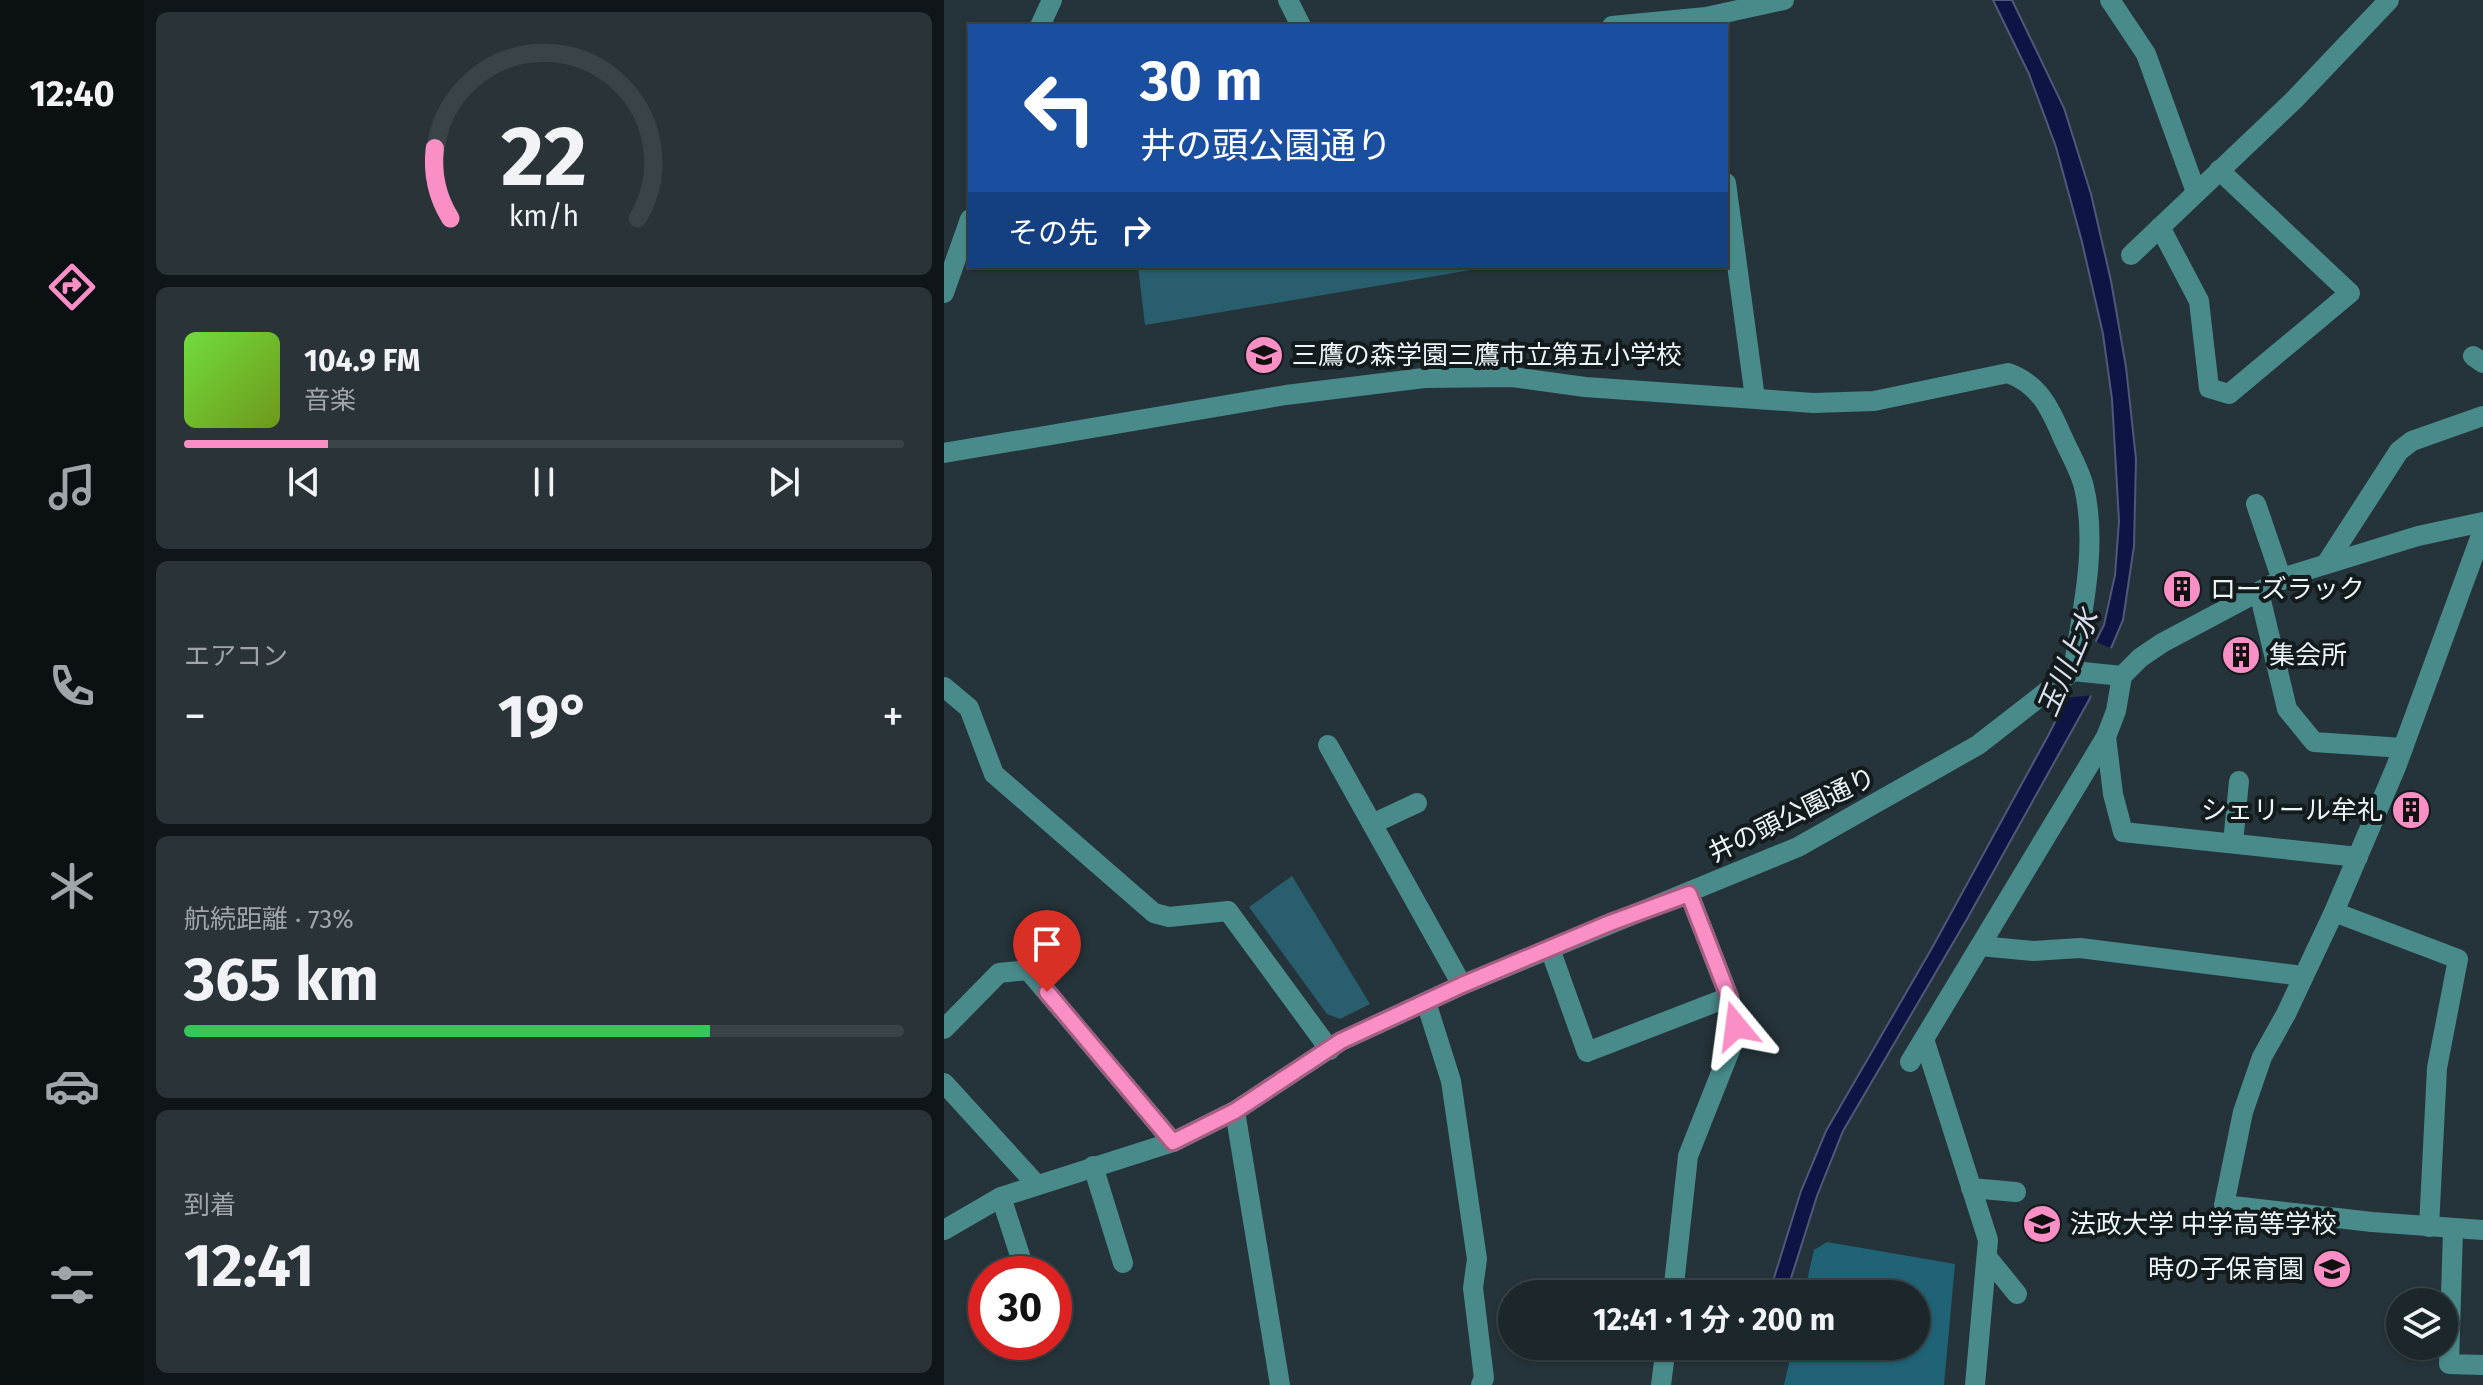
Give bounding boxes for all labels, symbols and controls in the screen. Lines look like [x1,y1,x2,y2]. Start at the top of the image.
text: 30 m [1140,48,1262,115]
icon: left [1008,56,1112,160]
text: 12:40 [29,72,115,116]
text: 22 [501,107,587,207]
text: 井の頭公園通り [1140,124,1392,168]
text: km/h [509,199,579,234]
icon: right [1114,208,1158,252]
text: その先 [1008,215,1098,251]
icon: directions [44,259,100,315]
school or university icon: 三鷹の森学園三鷹市立第五小学校 [1243,334,1285,376]
place label: 三鷹の森学園三鷹市立第五小学校 [1292,340,1682,371]
text: 104.9 FM [304,343,420,379]
text: 音楽 [304,385,356,416]
icon: music [44,459,100,515]
icon: previous [282,460,326,504]
icon: pause [522,460,566,504]
icon: next [762,460,806,504]
building icon: ローズラック [2161,568,2203,610]
place label: ローズラック [2210,574,2365,605]
water label: 玉川上水 [2031,602,2106,721]
building icon: 集会所 [2220,634,2262,676]
place label: 集会所 [2269,640,2347,671]
text: エアコン [184,641,288,672]
icon: phone [44,658,100,714]
text: 19° [498,681,590,753]
text: − [184,690,206,743]
text: + [882,690,904,743]
street label: 井の頭公園通り [1703,761,1881,869]
building icon: シェリール牟礼 [2390,789,2432,831]
place label: シェリール牟礼 [2201,795,2383,826]
icon: climate [44,858,100,914]
text: 航続距離 · 73% [184,904,354,935]
pin [1013,910,1081,992]
icon: arrive [1025,922,1069,966]
text: 365 km [184,944,379,1016]
position arrow [1694,984,1778,1068]
icon: car [44,1058,100,1114]
text: 到着 [184,1190,236,1221]
school or university icon: 法政大学 中学高等学校 [2021,1203,2063,1245]
place label: 法政大学 中学高等学校 [2070,1209,2337,1240]
text: 12:41 [184,1230,314,1302]
school or university icon: 時の子保育園 [2311,1248,2353,1290]
place label: 時の子保育園 [2148,1254,2304,1285]
speed limit sign: 30 [968,1256,1072,1360]
icon: filters [44,1257,100,1313]
map controls [2386,1288,2458,1360]
button: layers [2386,1288,2458,1360]
text: 12:41 · 1 分 · 200 m [1593,1302,1835,1338]

